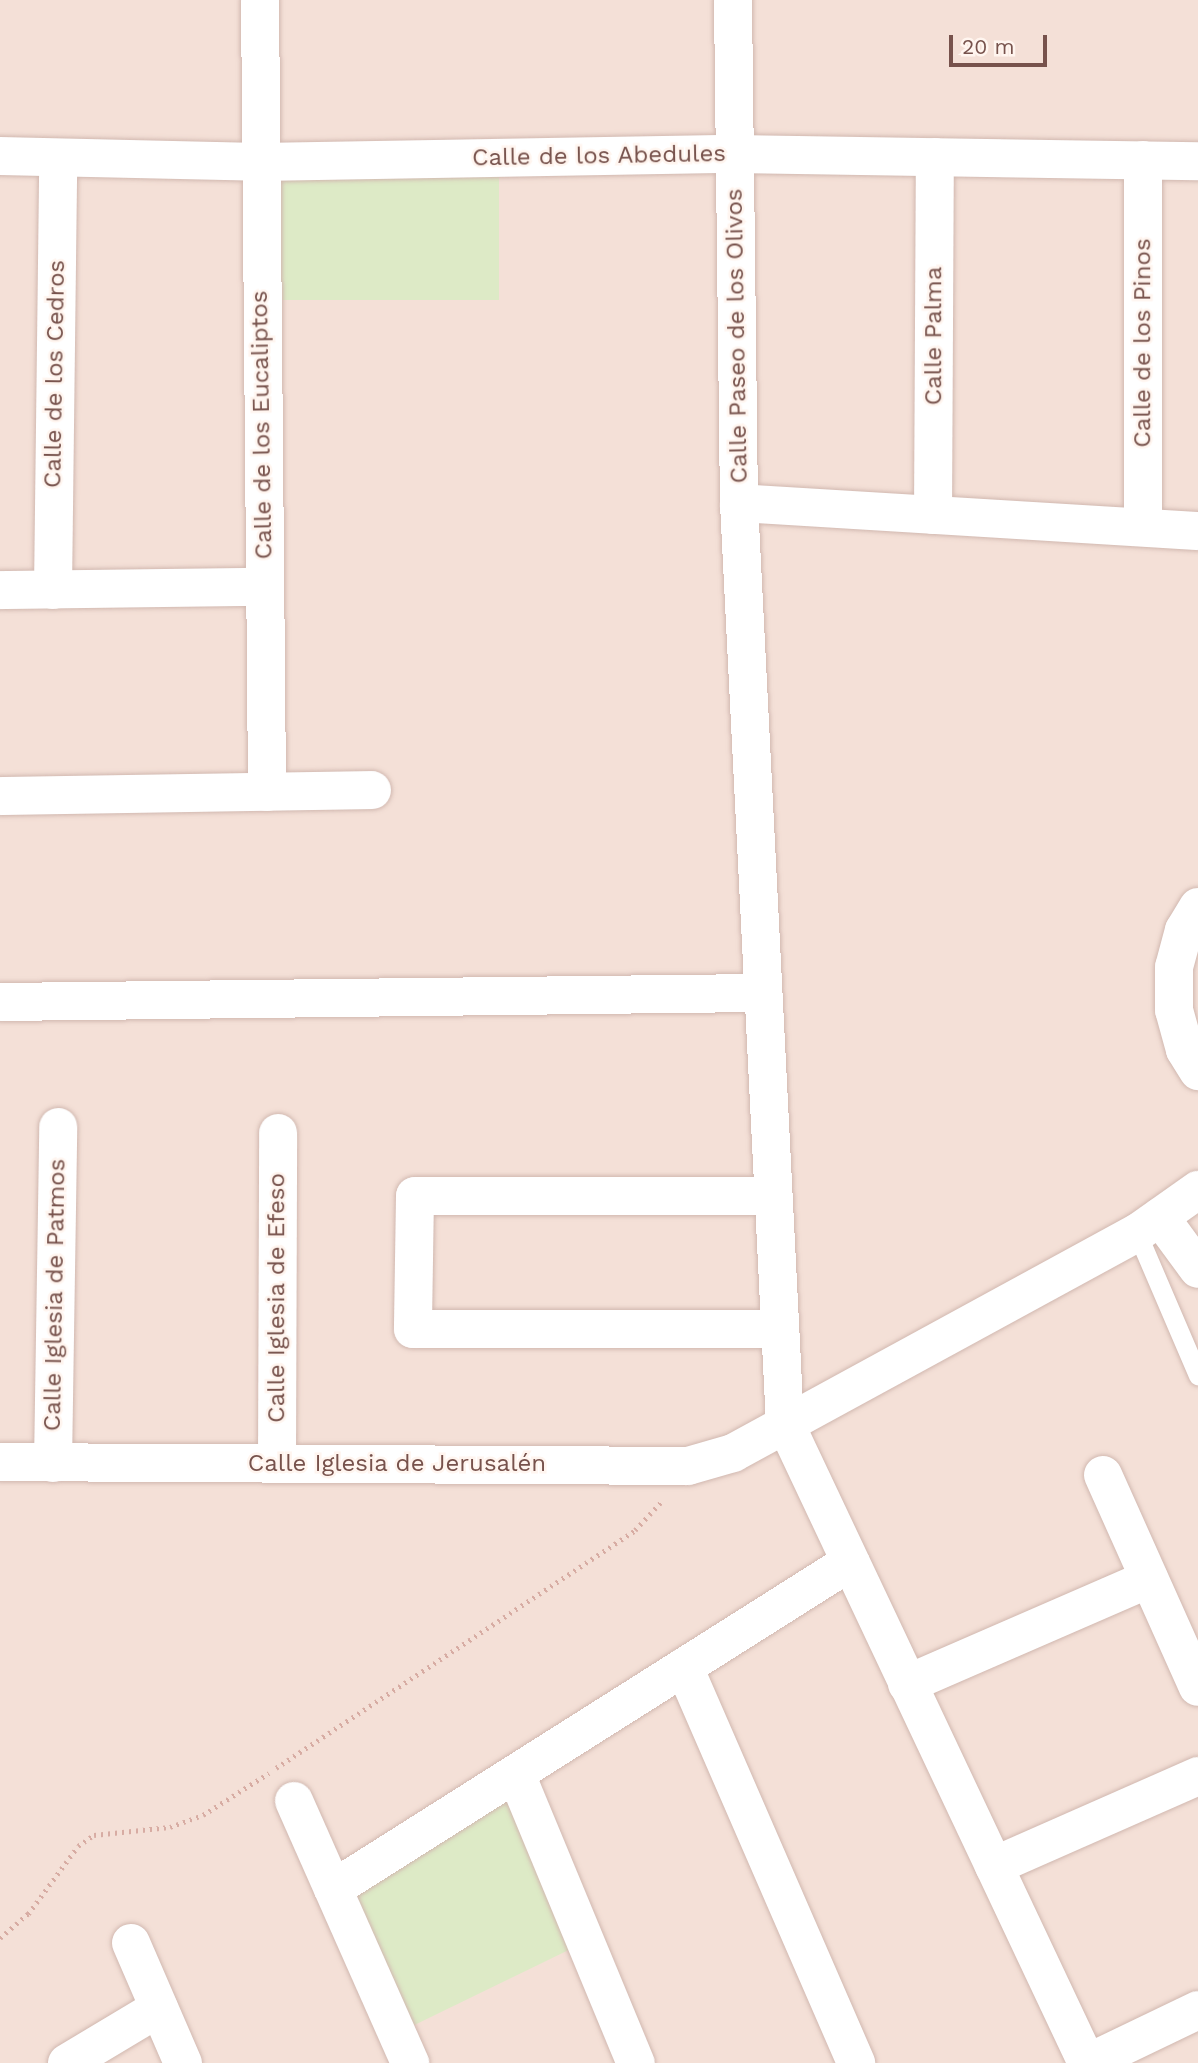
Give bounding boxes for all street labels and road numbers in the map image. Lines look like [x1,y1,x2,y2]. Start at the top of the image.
street label: Calle de los Abedules [471,139,727,173]
street label: Calle Paseo de los Olivos [720,188,754,484]
street label: Calle de los Pinos [1129,238,1157,448]
street label: Calle de los Cedros [39,260,71,488]
street label: Calle Palma [920,267,948,405]
street label: Calle de los Eucaliptos [245,290,279,560]
street label: Calle Iglesia de Patmos [38,1158,72,1432]
street label: Calle Iglesia de Efeso [263,1173,291,1423]
street label: Calle Iglesia de Jerusalén [247,1450,547,1478]

